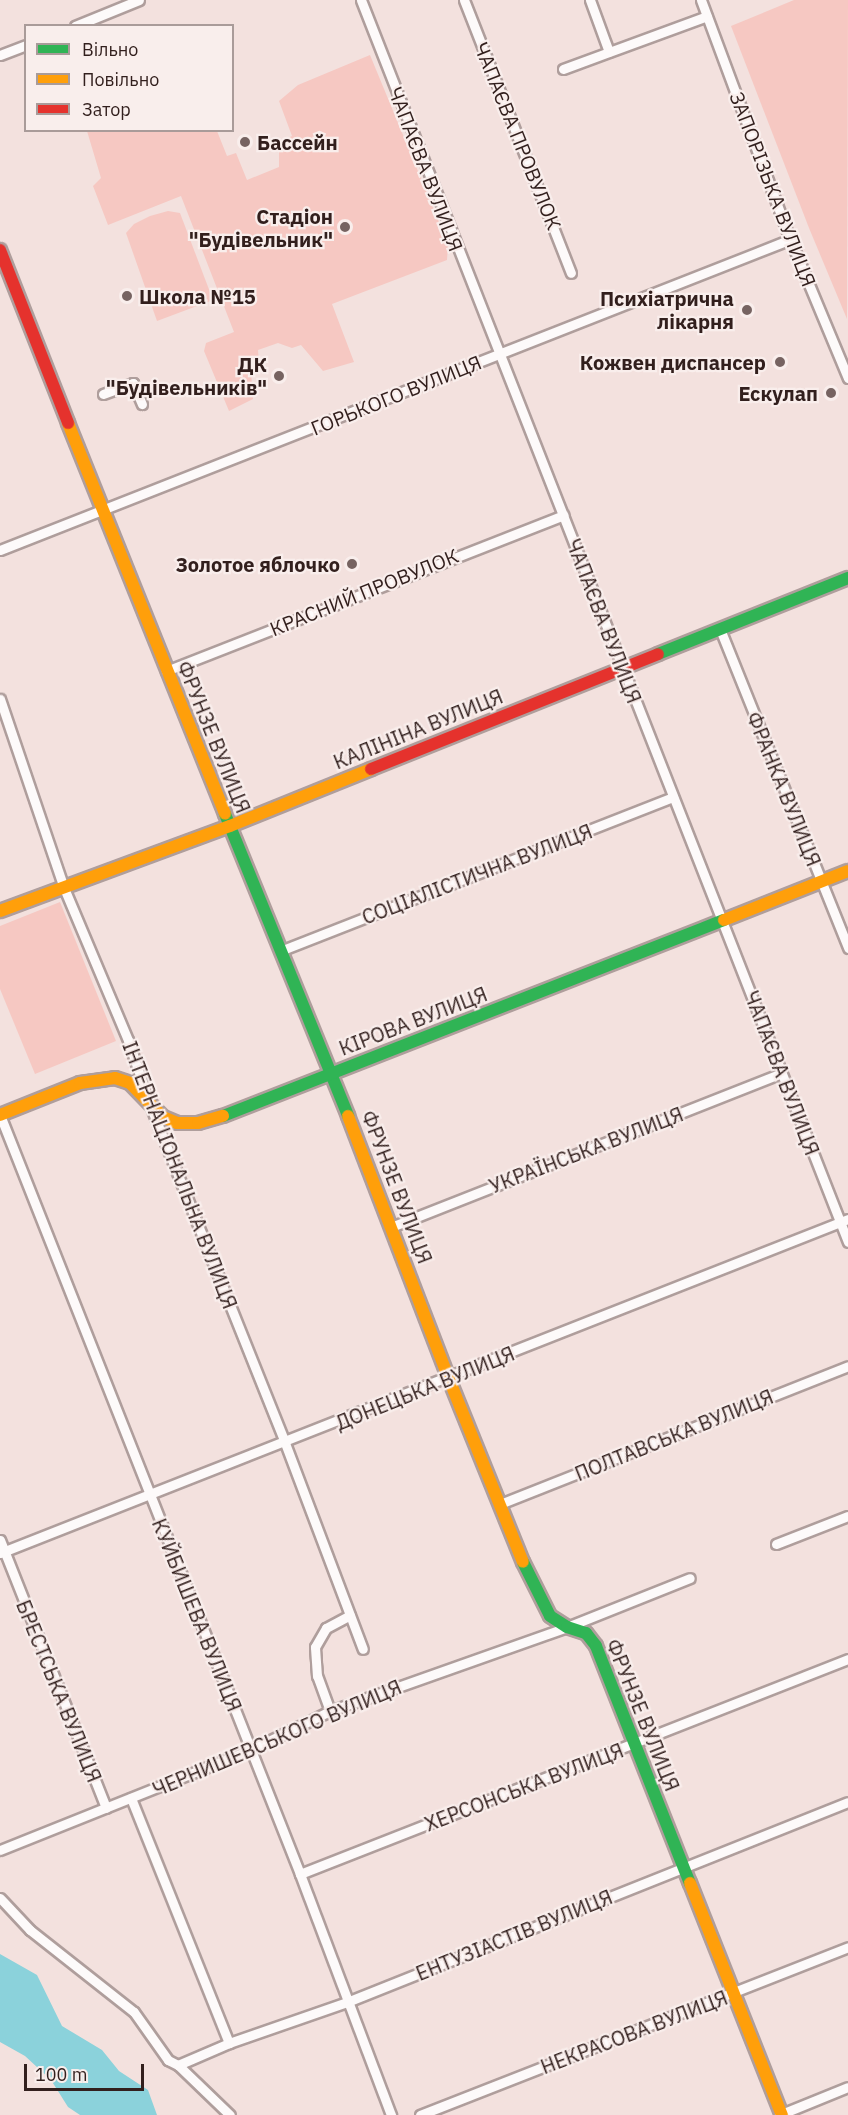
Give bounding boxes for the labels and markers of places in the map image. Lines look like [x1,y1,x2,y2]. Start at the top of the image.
place label: Бассейн [257,130,338,154]
marker: Бассейн [238,135,252,149]
place label: Стадіон "Будівельник" [189,204,333,251]
marker: Стадіон "Будівельник" [338,220,352,234]
place label: Школа №15 [139,284,256,308]
place label: Психіатрична лікарня [600,286,734,333]
marker: Школа №15 [120,289,134,303]
marker: Психіатрична лікарня [738,301,756,319]
place label: Кожвен диспансер [580,350,766,374]
place label: ДК "Будівельників" [106,352,267,399]
marker: Кожвен диспансер [771,353,789,371]
marker: ДК "Будівельників" [272,369,286,383]
place label: Ескулап [739,381,818,405]
marker: Ескулап [822,384,840,402]
place label: Золотое яблочко [176,552,340,576]
marker: Золотое яблочко [345,557,359,571]

